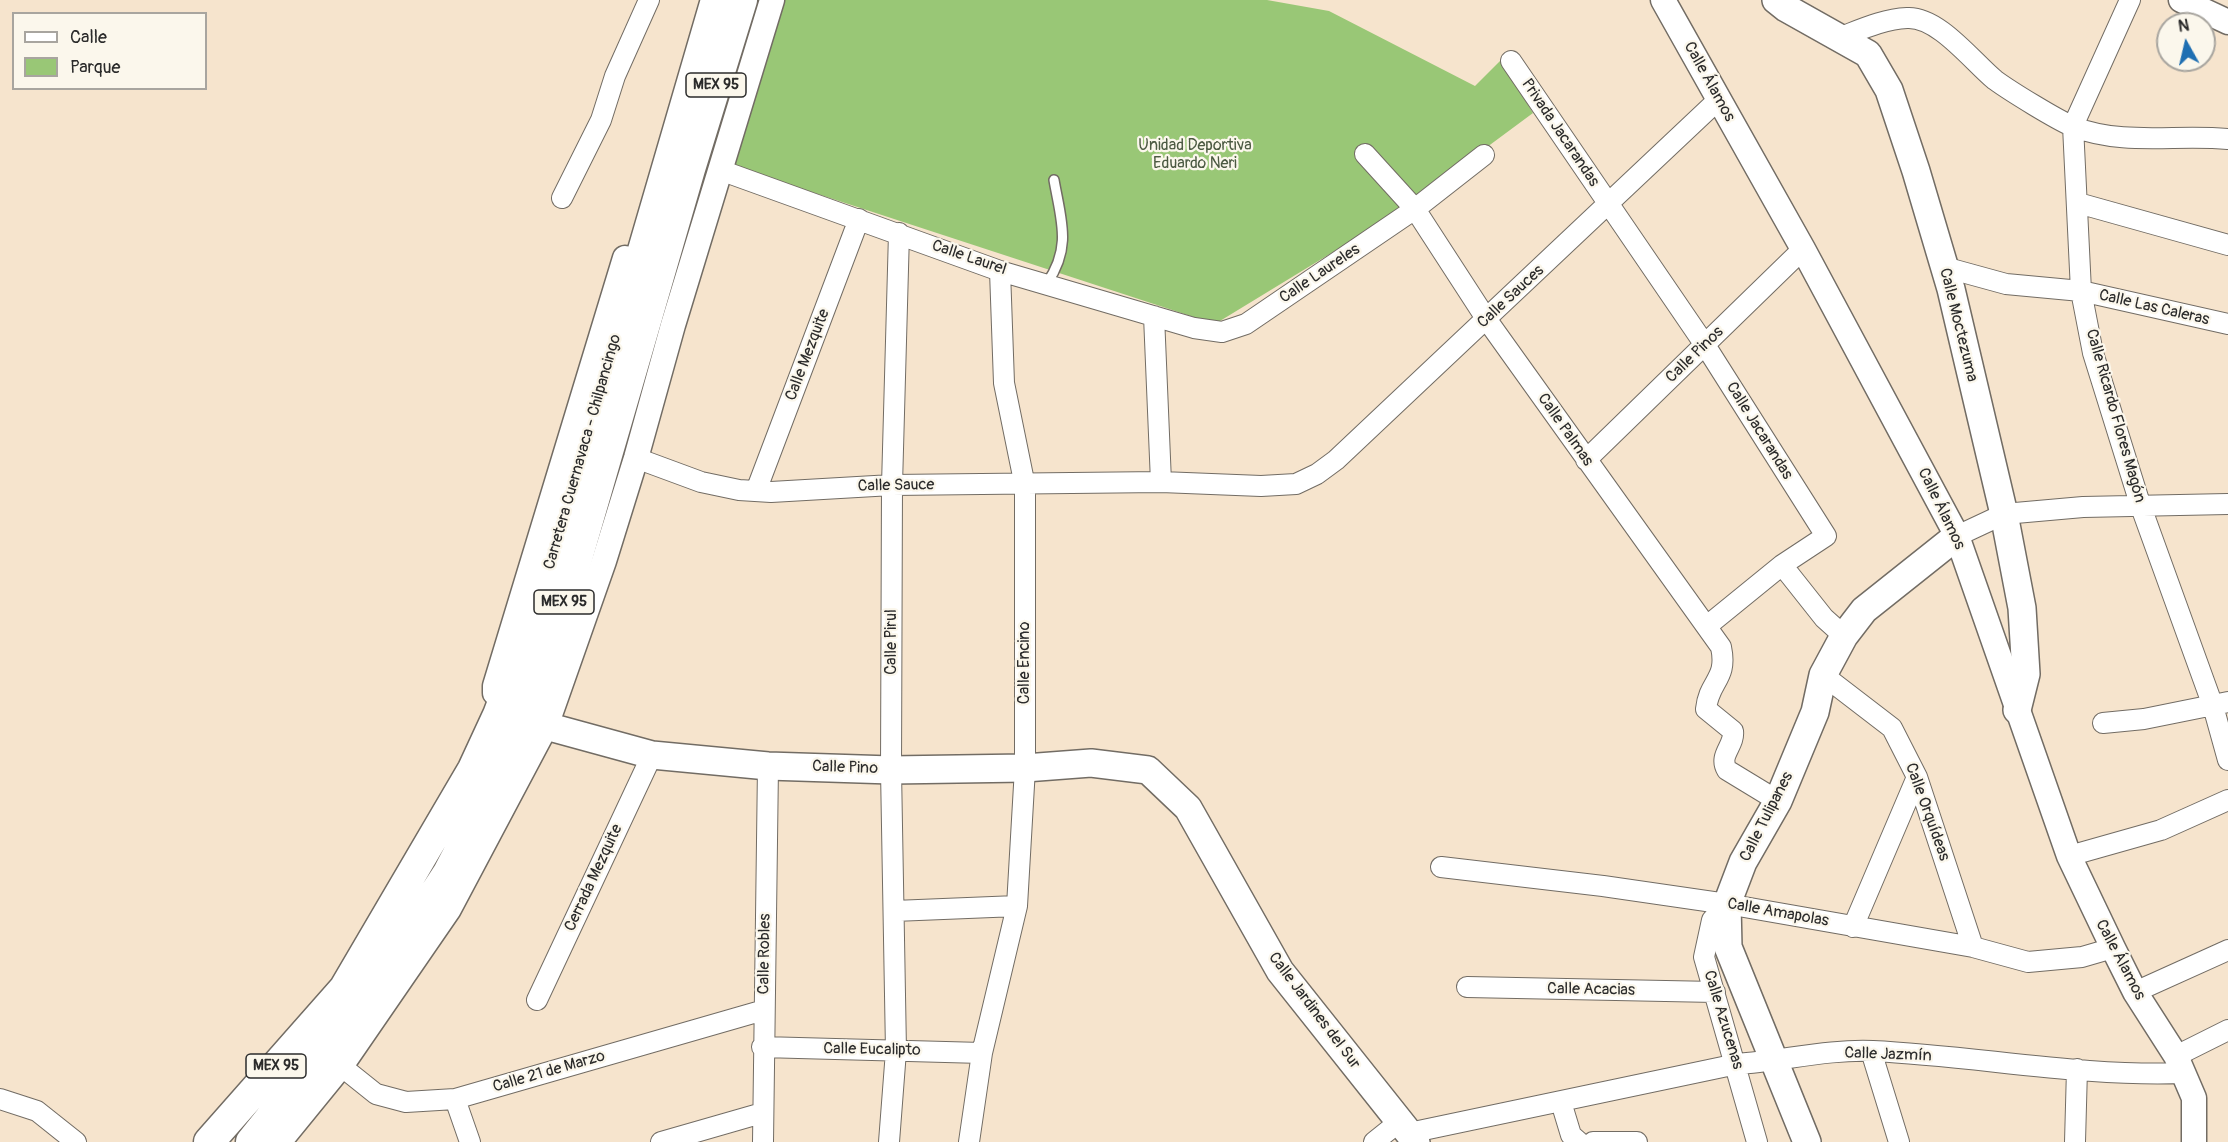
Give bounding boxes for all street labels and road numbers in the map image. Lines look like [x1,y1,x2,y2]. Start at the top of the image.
street label: Calle Álamos [1679,39,1739,125]
road number: MEX 95 [686,73,746,97]
street label: Privada Jacarandas [1517,75,1603,191]
street label: Calle Laurel [929,236,1009,280]
street label: Calle Laureles [1276,240,1364,308]
street label: Calle Sauces [1474,261,1548,333]
street label: Calle Moctezuma [1935,266,1981,384]
street label: Calle Las Caleras [2097,286,2211,330]
street label: Calle Mezquite [782,306,834,404]
street label: Calle Pinos [1662,323,1728,387]
street label: Calle Ricardo Flores Magón [2081,327,2149,505]
street label: Carretera Cuernavaca - Chilpancingo [540,332,626,572]
street label: Calle Jacarandas [1721,379,1797,483]
street label: Calle Palmas [1533,390,1597,470]
street label: Calle Álamos [1913,465,1969,553]
street label: Calle Sauce [857,476,935,496]
road number: MEX 95 [534,590,594,614]
street label: Calle Pirul [882,609,902,675]
street label: Calle Encino [1015,622,1035,704]
street label: Calle Pino [812,757,878,779]
street label: Calle Orquídeas [1900,760,1954,864]
street label: Calle Tulipanes [1736,769,1798,865]
street label: Cerrada Mezquite [561,821,627,935]
street label: Calle Amapolas [1726,895,1830,931]
street label: Calle Robles [755,913,775,995]
street label: Calle Álamos [2091,917,2149,1003]
street label: Calle Jardines del Sur [1264,949,1364,1073]
street label: Calle Azucenas [1699,968,1747,1072]
street label: Calle Acacias [1547,980,1635,1000]
street label: Calle Eucalipto [823,1040,921,1060]
street label: Calle Jazmín [1844,1044,1932,1066]
street label: Calle 21 de Marzo [491,1047,607,1097]
road number: MEX 95 [246,1054,306,1078]

